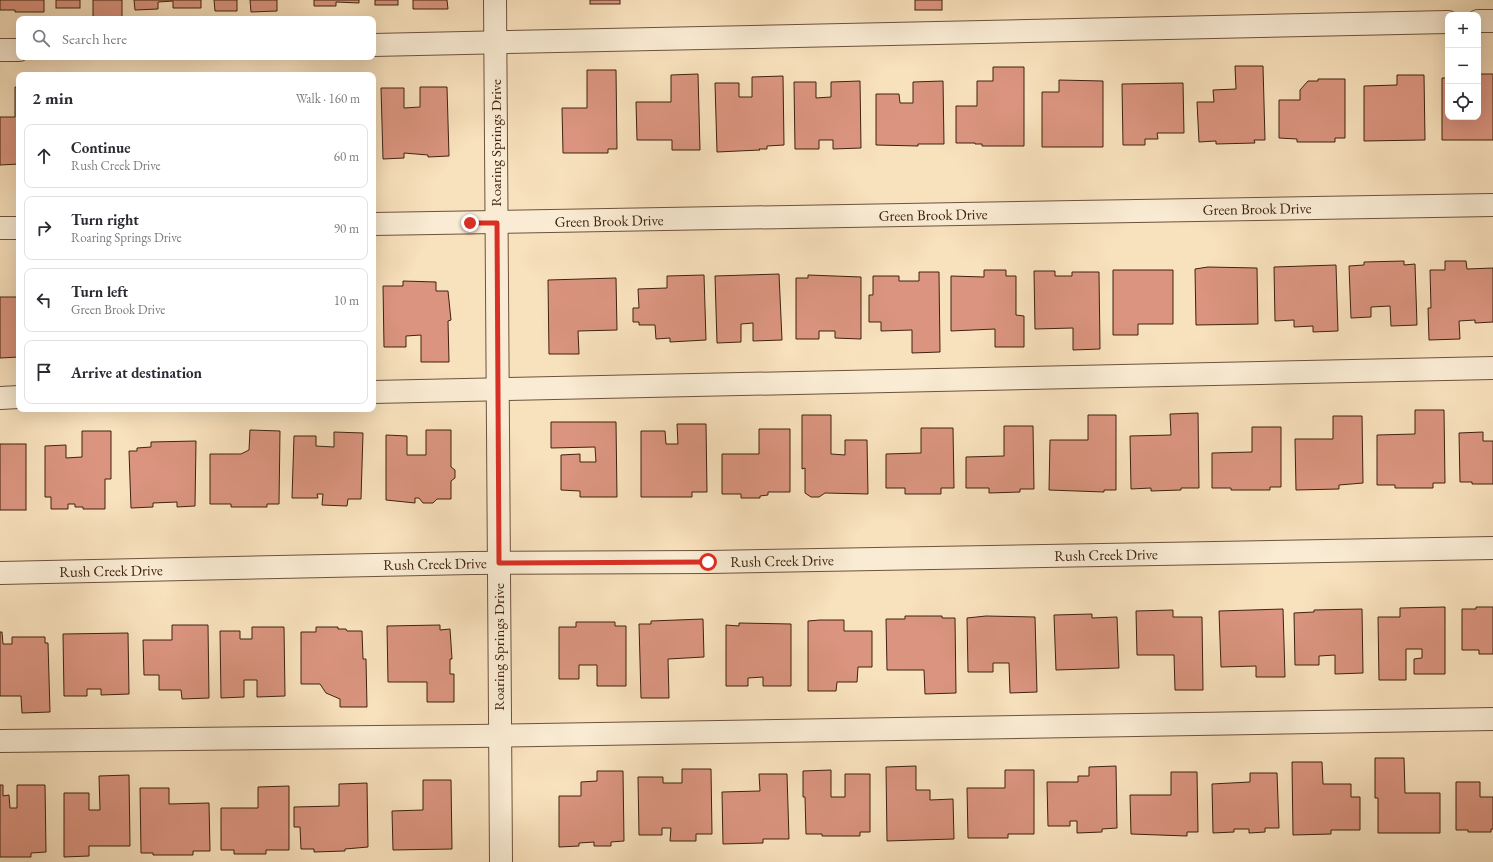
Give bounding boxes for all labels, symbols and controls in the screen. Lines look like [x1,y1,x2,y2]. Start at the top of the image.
map controls [1445,12,1481,120]
button: + [1445,12,1481,48]
search box [16,16,376,60]
icon: search [30,27,52,49]
text: Search here [62,29,127,48]
button: − [1445,48,1481,84]
street label: Roaring Springs Drive [486,79,505,207]
button: locate [1445,84,1481,120]
text: 2 min [32,87,73,109]
text: Walk · 160 m [296,90,360,107]
text: Continue [71,138,131,157]
icon: ahead [33,145,55,167]
text: 60 m [334,148,359,165]
text: Rush Creek Drive [71,157,161,174]
street label: Green Brook Drive [1202,198,1312,219]
street label: Green Brook Drive [878,204,988,225]
text: Turn right [71,210,139,229]
street label: Green Brook Drive [554,210,664,231]
route end [461,214,479,232]
icon: right [33,217,55,239]
text: 90 m [334,220,359,237]
text: Roaring Springs Drive [71,229,182,246]
text: Turn left [71,282,128,301]
icon: left [33,289,55,311]
text: 10 m [334,292,359,309]
text: Green Brook Drive [71,301,165,318]
icon: arrive [33,361,55,383]
text: Arrive at destination [71,363,202,382]
street label: Rush Creek Drive [1054,544,1158,565]
street label: Rush Creek Drive [730,550,834,571]
street label: Rush Creek Drive [383,553,487,574]
route start [699,553,717,571]
street label: Rush Creek Drive [59,560,163,581]
street label: Roaring Springs Drive [489,583,508,711]

